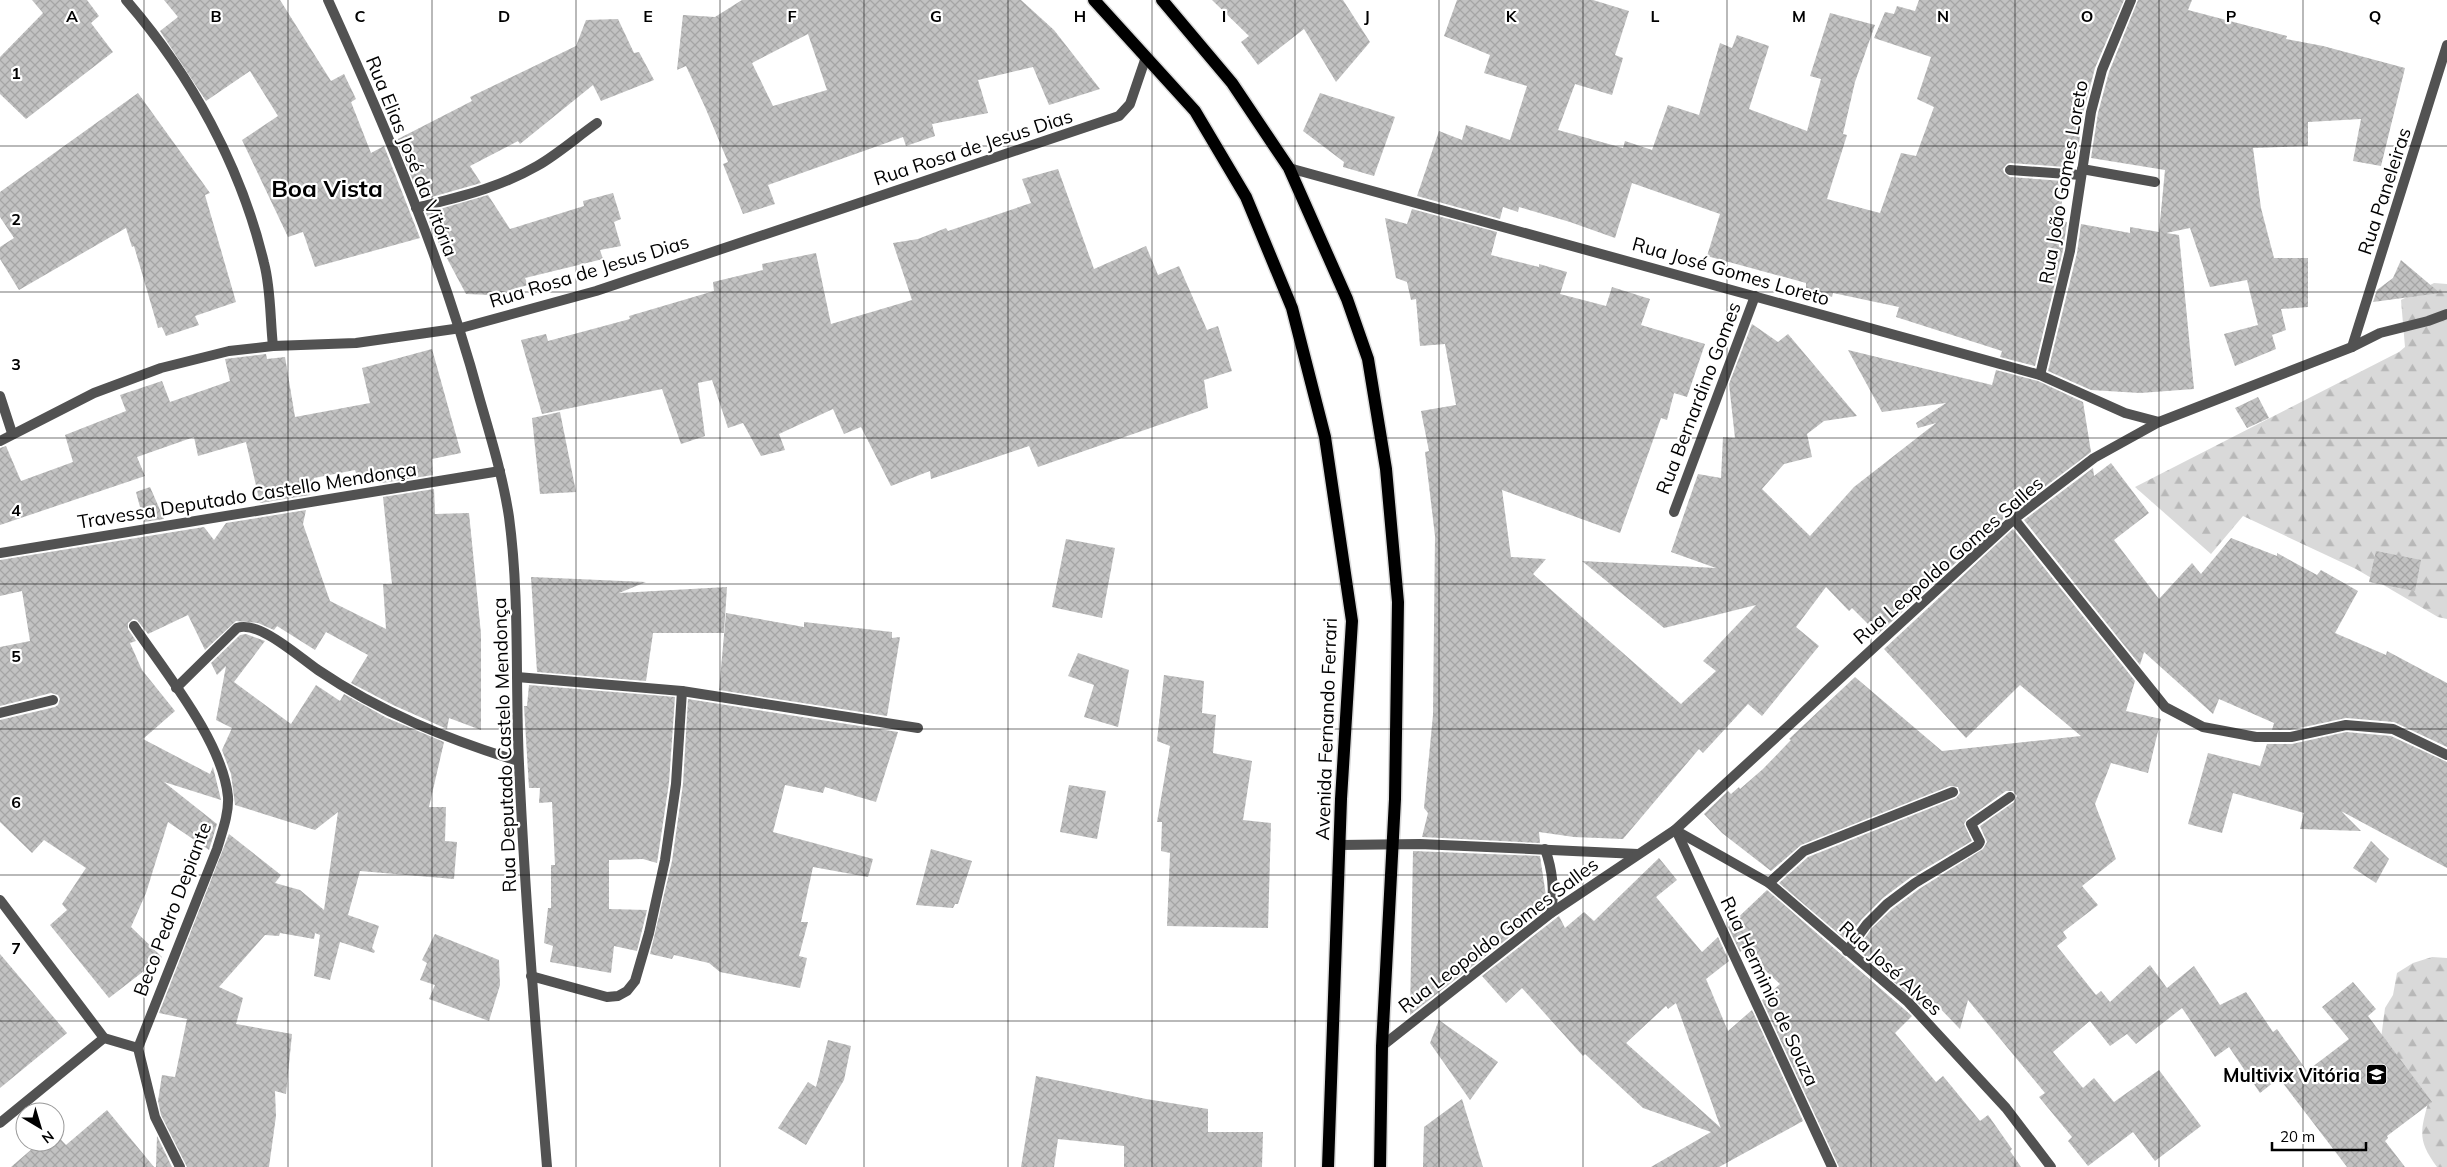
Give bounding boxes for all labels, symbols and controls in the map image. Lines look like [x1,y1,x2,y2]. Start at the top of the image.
text: A [66,6,78,26]
text: B [210,6,222,26]
text: C [355,6,366,26]
text: D [498,6,510,26]
text: E [643,6,653,26]
text: F [787,6,797,26]
text: G [930,6,942,26]
text: H [1074,6,1086,26]
text: I [1222,6,1226,26]
text: J [1364,6,1370,26]
text: K [1506,6,1518,26]
text: L [1651,6,1660,26]
text: M [1792,6,1806,26]
text: N [1937,6,1949,26]
text: O [2081,6,2093,26]
text: P [2226,6,2237,26]
text: Q [2369,6,2381,26]
street label: Rua Elias José da Vitória [361,52,463,260]
text: 1 [11,63,21,83]
street label: Rua João Gomes Loreto [2033,78,2093,286]
street label: Rua Rosa de Jesus Dias [871,104,1075,190]
street label: Rua Paneleiras [2352,124,2416,258]
district label: Boa Vista [271,173,383,203]
text: 2 [11,209,21,229]
street label: Rua Rosa de Jesus Dias [486,229,692,313]
street label: Rua José Gomes Loreto [1630,231,1832,311]
street label: Rua Bernardino Gomes [1650,298,1746,498]
text: 3 [11,354,21,374]
street label: Travessa Deputado Castello Mendonça [76,456,418,534]
street label: Rua Leopoldo Gomes Salles [1848,471,2048,649]
text: 4 [11,500,21,520]
street label: Rua Deputado Castelo Mendonça [487,597,521,893]
street label: Avenida Fernando Ferrari [1310,617,1342,841]
text: 5 [11,646,21,666]
text: 6 [11,792,21,812]
street label: Beco Pedro Depiante [128,819,216,999]
street label: Rua Leopoldo Gomes Salles [1393,852,1603,1018]
street label: Rua Herminio de Souza [1716,892,1824,1090]
street label: Rua José Alves [1834,915,1948,1021]
text: 7 [11,938,21,958]
place label: Multivix Vitória [2223,1063,2360,1087]
school or university icon: Multivix Vitória [2364,1063,2388,1087]
north arrow [15,1102,65,1152]
scale bar [2272,1120,2366,1152]
text: N [38,1127,58,1148]
text: 20 m [2280,1127,2315,1146]

